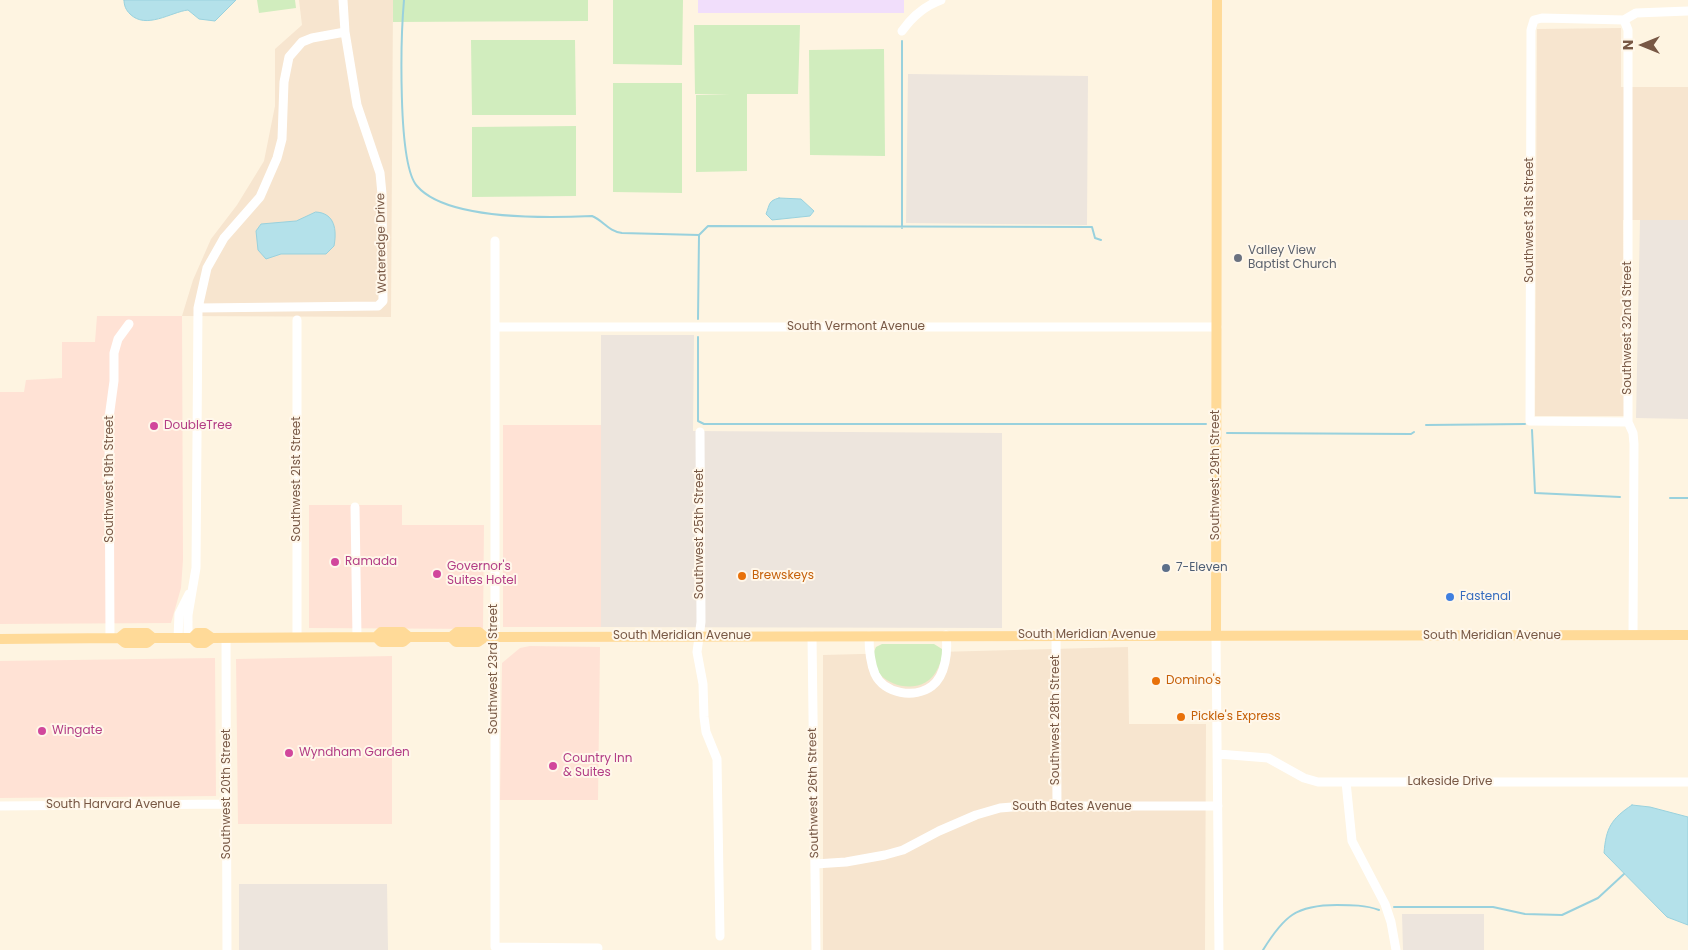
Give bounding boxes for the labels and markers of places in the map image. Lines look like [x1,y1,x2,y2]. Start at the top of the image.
place label: Valley View Baptist Church [1248,244,1337,272]
marker: Valley View Baptist Church [1232,252,1244,264]
place label: DoubleTree [164,419,232,433]
marker: DoubleTree [148,420,160,432]
place label: Ramada [345,555,397,569]
marker: Ramada [329,556,341,568]
place label: Governor's Suites Hotel [447,560,517,588]
place label: 7-Eleven [1176,561,1228,575]
marker: 7-Eleven [1160,562,1172,574]
marker: Governor's Suites Hotel [431,568,443,580]
place label: Brewskeys [752,569,814,583]
marker: Brewskeys [736,570,748,582]
place label: Fastenal [1460,590,1511,604]
marker: Fastenal [1444,591,1456,603]
place label: Domino's [1166,674,1221,688]
marker: Domino's [1150,675,1162,687]
place label: Pickle's Express [1191,710,1281,724]
marker: Pickle's Express [1175,711,1187,723]
place label: Wingate [52,724,102,738]
marker: Wingate [36,725,48,737]
place label: Wyndham Garden [299,746,410,760]
marker: Wyndham Garden [283,747,295,759]
place label: Country Inn & Suites [563,752,632,780]
marker: Country Inn & Suites [547,760,559,772]

